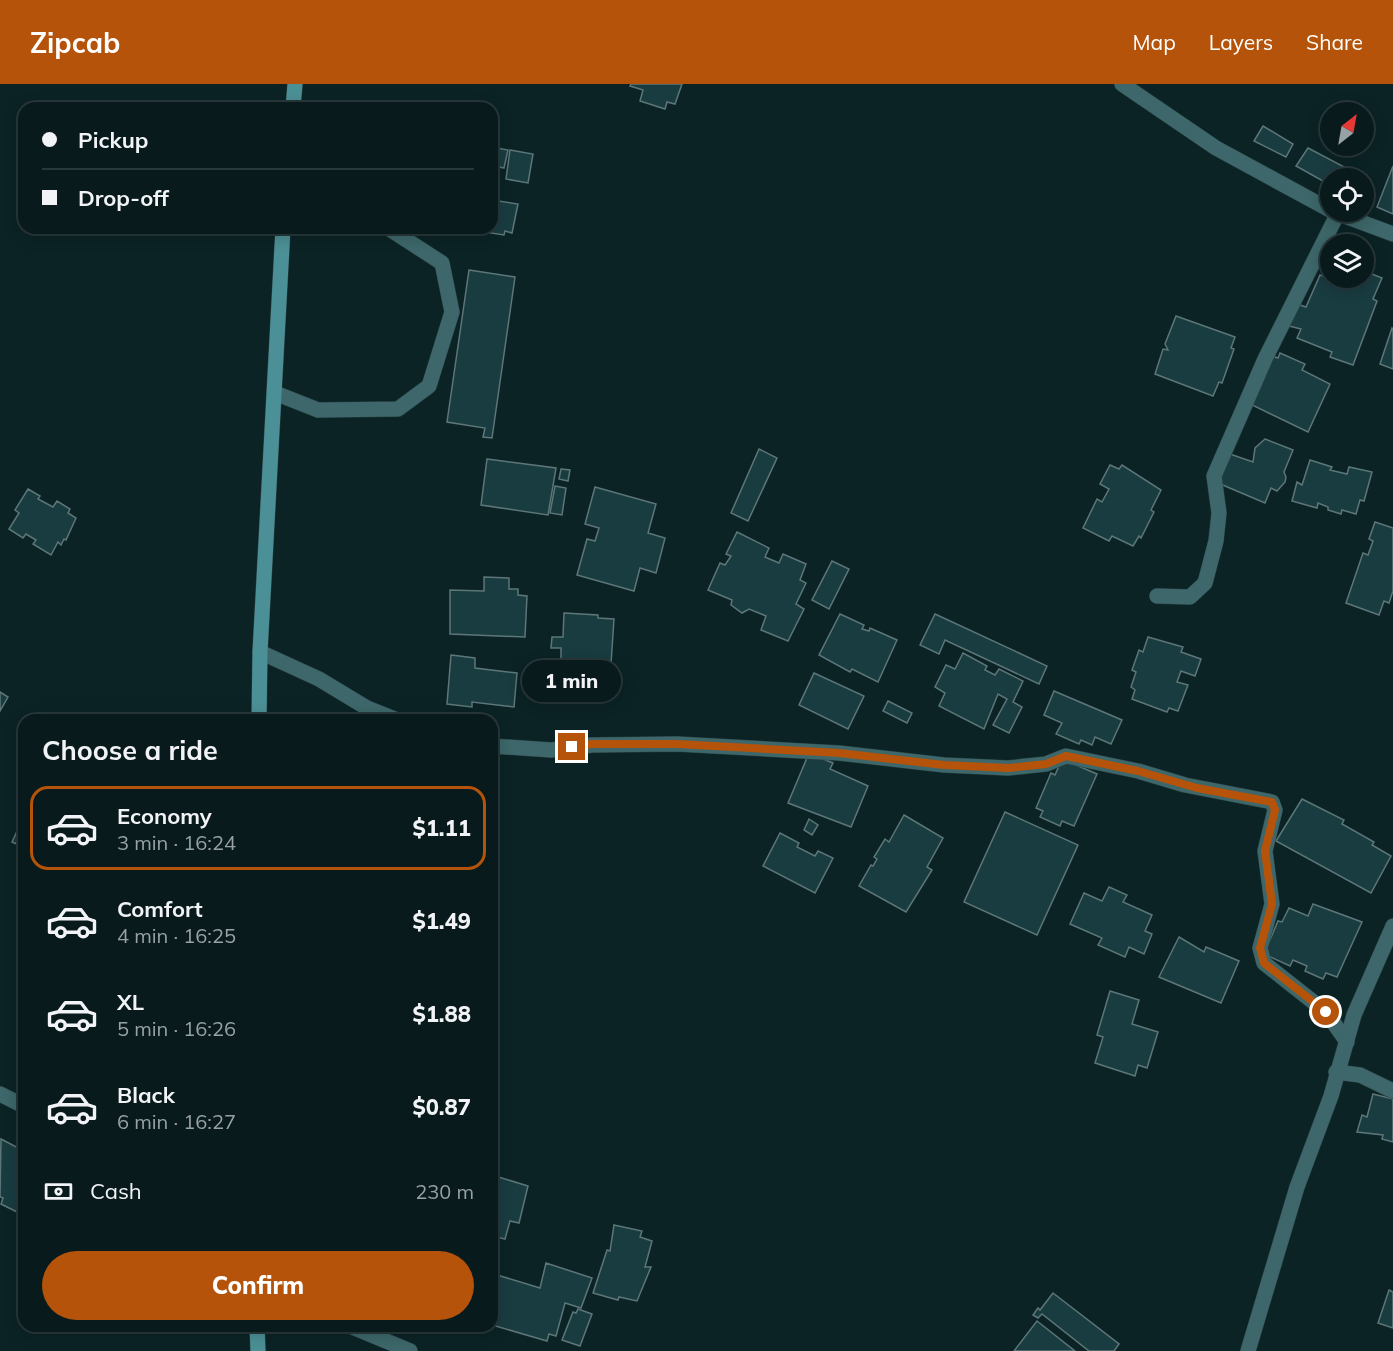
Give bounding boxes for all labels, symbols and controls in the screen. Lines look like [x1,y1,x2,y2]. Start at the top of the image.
text: Zipcab [30,25,120,60]
text: Map [1133,29,1176,55]
text: Layers [1209,29,1273,55]
text: Share [1306,29,1363,55]
north arrow [1320,102,1374,156]
map controls [1320,102,1374,288]
text: Pickup [78,126,148,154]
button: locate [1320,168,1374,222]
text: Drop-off [78,184,169,212]
button: layers [1320,234,1374,288]
callout: 1 min [522,660,622,702]
text: 1 min [545,668,598,693]
text: Choose a ride [42,733,218,767]
route end [558,733,585,760]
icon: car [45,801,99,855]
text: Economy [117,802,212,830]
text: $1.11 [412,814,471,842]
text: 3 min · 16:24 [117,830,236,855]
icon: car [45,894,99,948]
text: Comfort [117,895,203,923]
text: $1.49 [412,907,471,935]
text: 4 min · 16:25 [117,923,236,948]
icon: car [45,987,99,1041]
text: XL [117,988,144,1016]
route start [1312,998,1339,1025]
text: $1.88 [412,1000,471,1028]
text: 5 min · 16:26 [117,1016,236,1041]
icon: car [45,1080,99,1134]
text: Black [117,1081,175,1109]
text: $0.87 [412,1093,471,1121]
text: 6 min · 16:27 [117,1109,236,1134]
icon: cash [42,1175,75,1208]
text: Cash [90,1177,142,1205]
text: 230 m [415,1179,474,1204]
button: Confirm [42,1251,474,1320]

